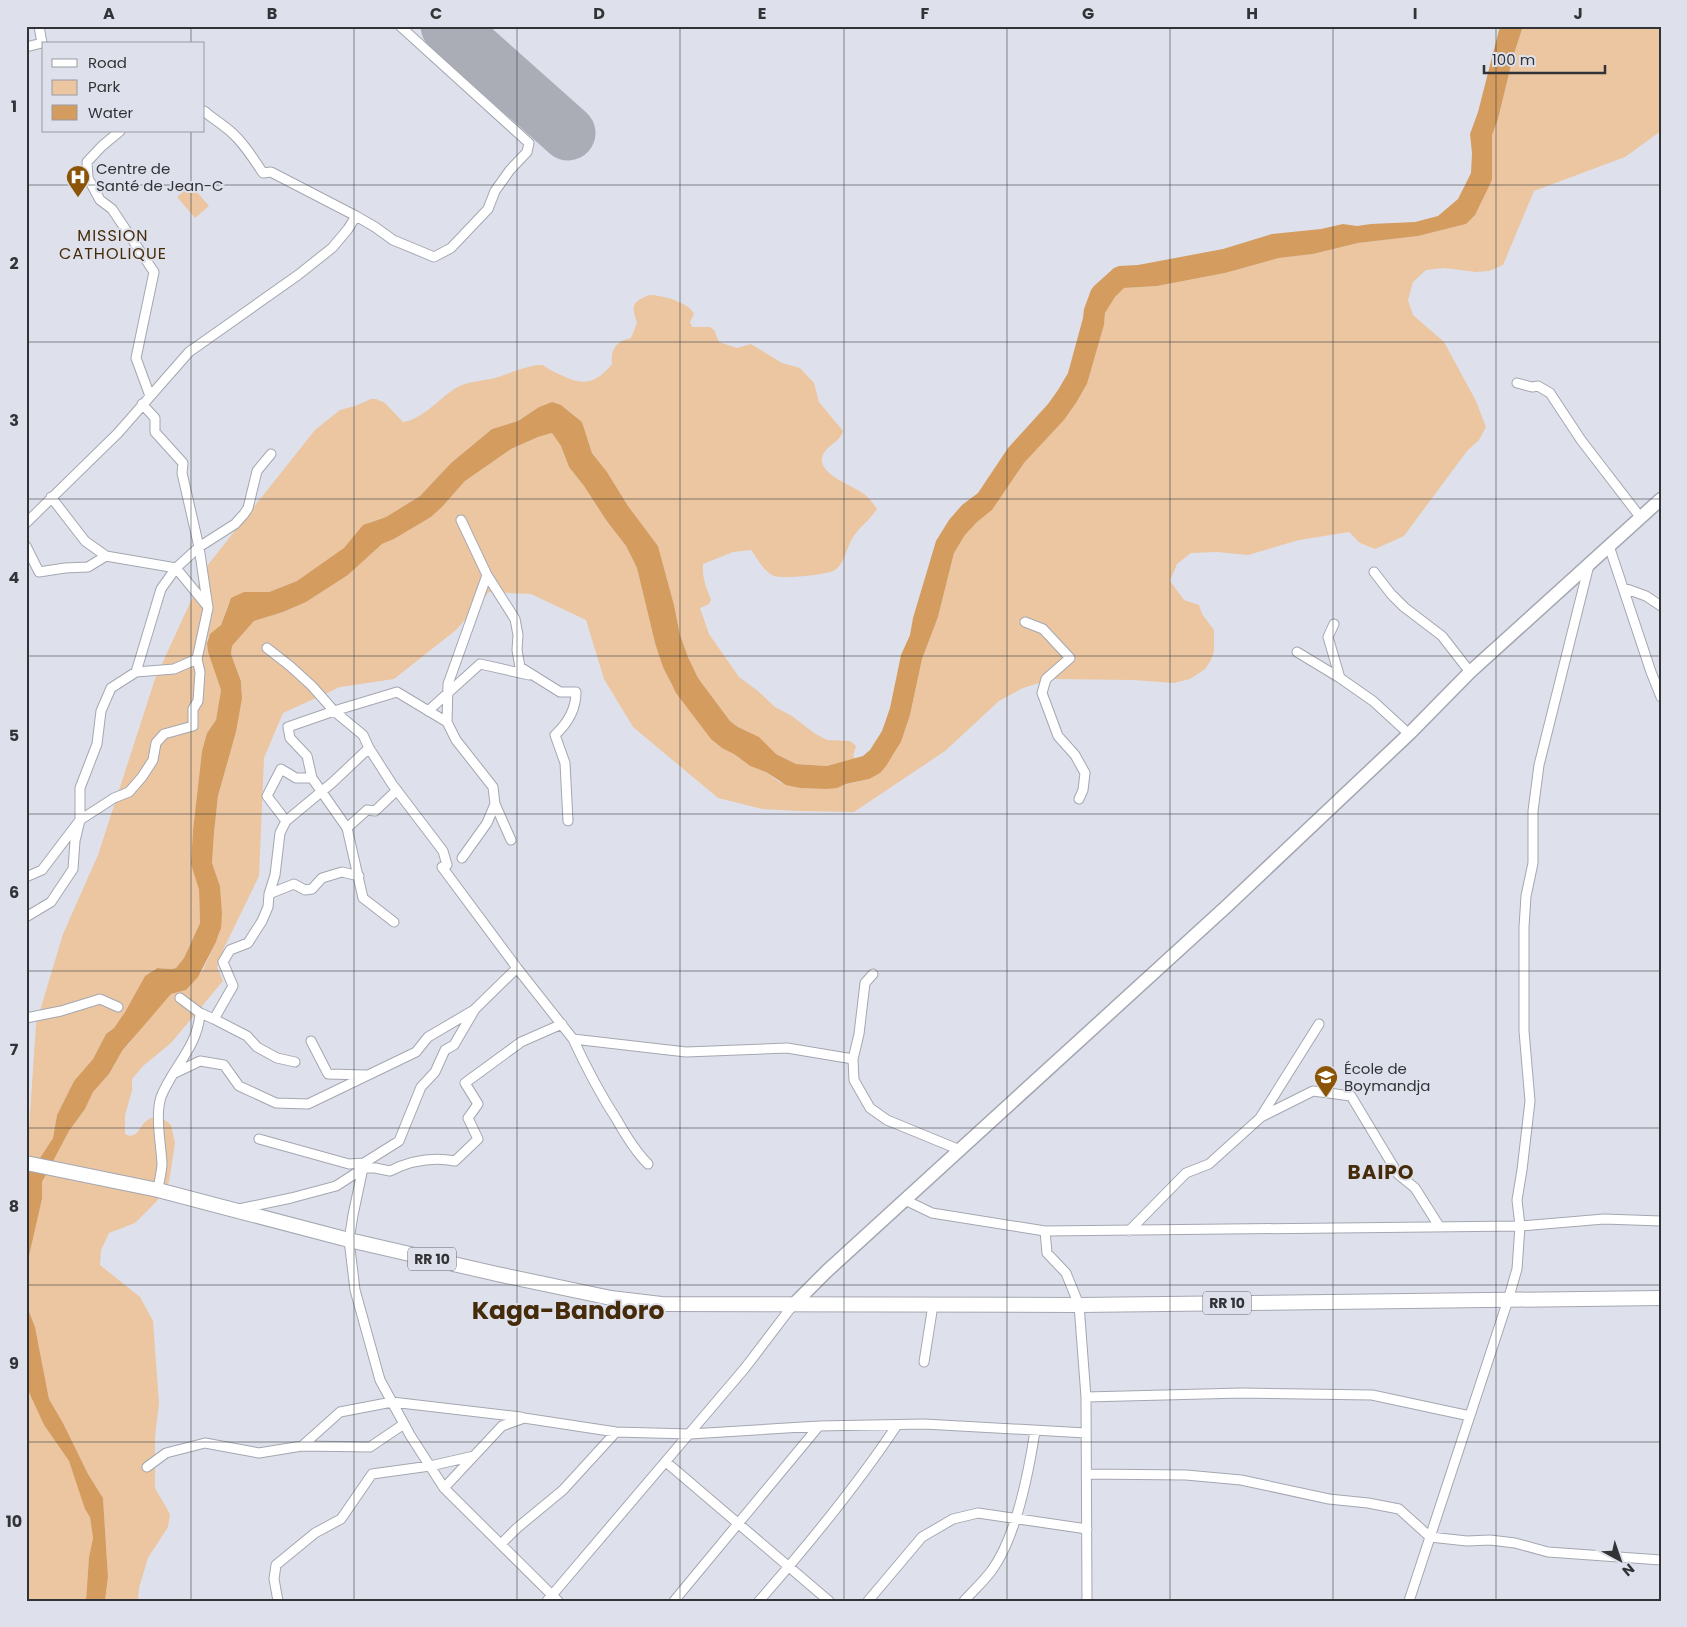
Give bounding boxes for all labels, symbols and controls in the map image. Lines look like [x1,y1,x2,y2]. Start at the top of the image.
text: A [103,2,115,25]
text: B [267,2,277,25]
text: C [430,2,442,25]
text: D [593,2,605,25]
text: E [758,2,766,25]
text: F [921,2,930,25]
text: G [1082,2,1094,25]
text: H [1246,2,1258,25]
text: I [1413,2,1417,25]
text: J [1573,2,1583,25]
legend [42,42,205,132]
scale bar [1484,42,1606,74]
text: 100 m [1492,49,1535,70]
text: Road [88,52,127,73]
text: Park [88,76,120,97]
text: 1 [11,95,17,118]
text: Water [88,102,134,123]
place label: Centre de Santé de Jean-C [96,158,224,196]
hospital icon: Centre de Santé de Jean-C [65,164,91,198]
district label: MISSION CATHOLIQUE [59,224,167,265]
text: 2 [9,252,19,275]
text: 3 [9,409,19,432]
text: 4 [9,566,20,589]
text: 5 [9,724,19,747]
text: 6 [9,881,19,904]
text: 7 [10,1038,19,1061]
place label: École de Boymandja [1344,1058,1430,1096]
school or university icon: École de Boymandja [1313,1064,1339,1098]
district label: BAIPO [1347,1158,1415,1186]
text: 8 [9,1195,19,1218]
road number: RR 10 [408,1248,456,1270]
road number: RR 10 [1203,1292,1251,1315]
district label: Kaga-Bandoro [472,1293,664,1328]
text: 9 [9,1352,19,1375]
text: 10 [6,1510,22,1533]
north arrow [1594,1534,1644,1584]
text: N [1618,1559,1639,1581]

